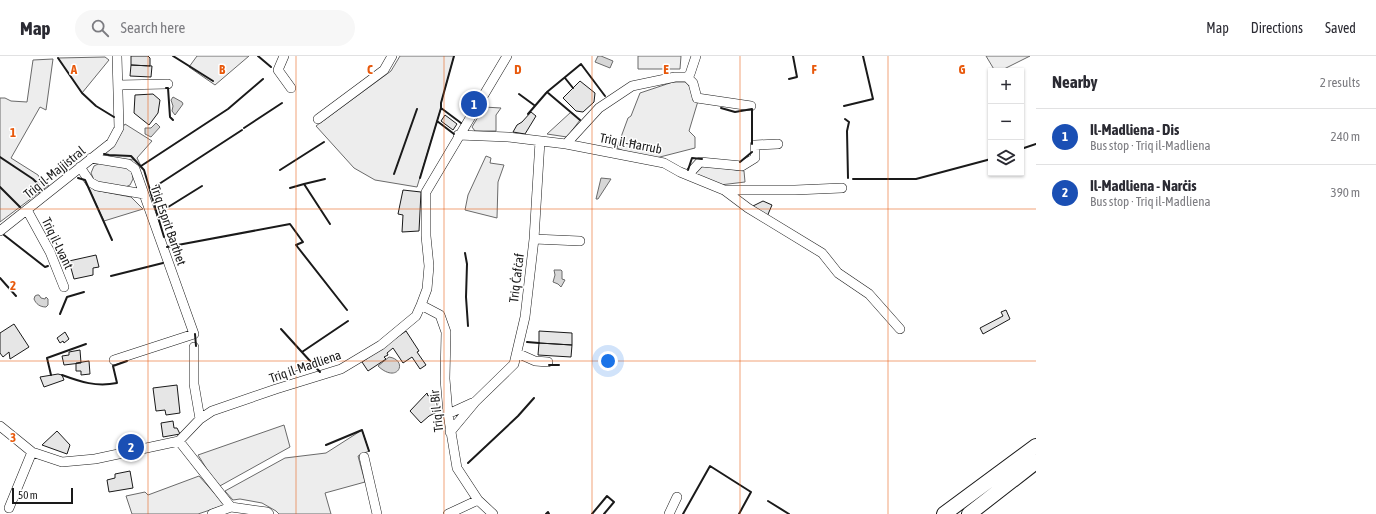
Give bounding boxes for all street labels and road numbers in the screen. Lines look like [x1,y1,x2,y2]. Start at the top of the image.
street label: Triq il-Ħarrub [599,130,663,157]
street label: Triq il-Majjistral [21,143,88,202]
street label: Triq Esprit Barthet [148,183,189,268]
street label: Triq il-Lvant [39,215,77,272]
street label: Triq Ċafċaf [506,252,527,304]
street label: Triq il-Madliena [267,347,343,386]
street label: Triq il-Bir [427,389,446,433]

